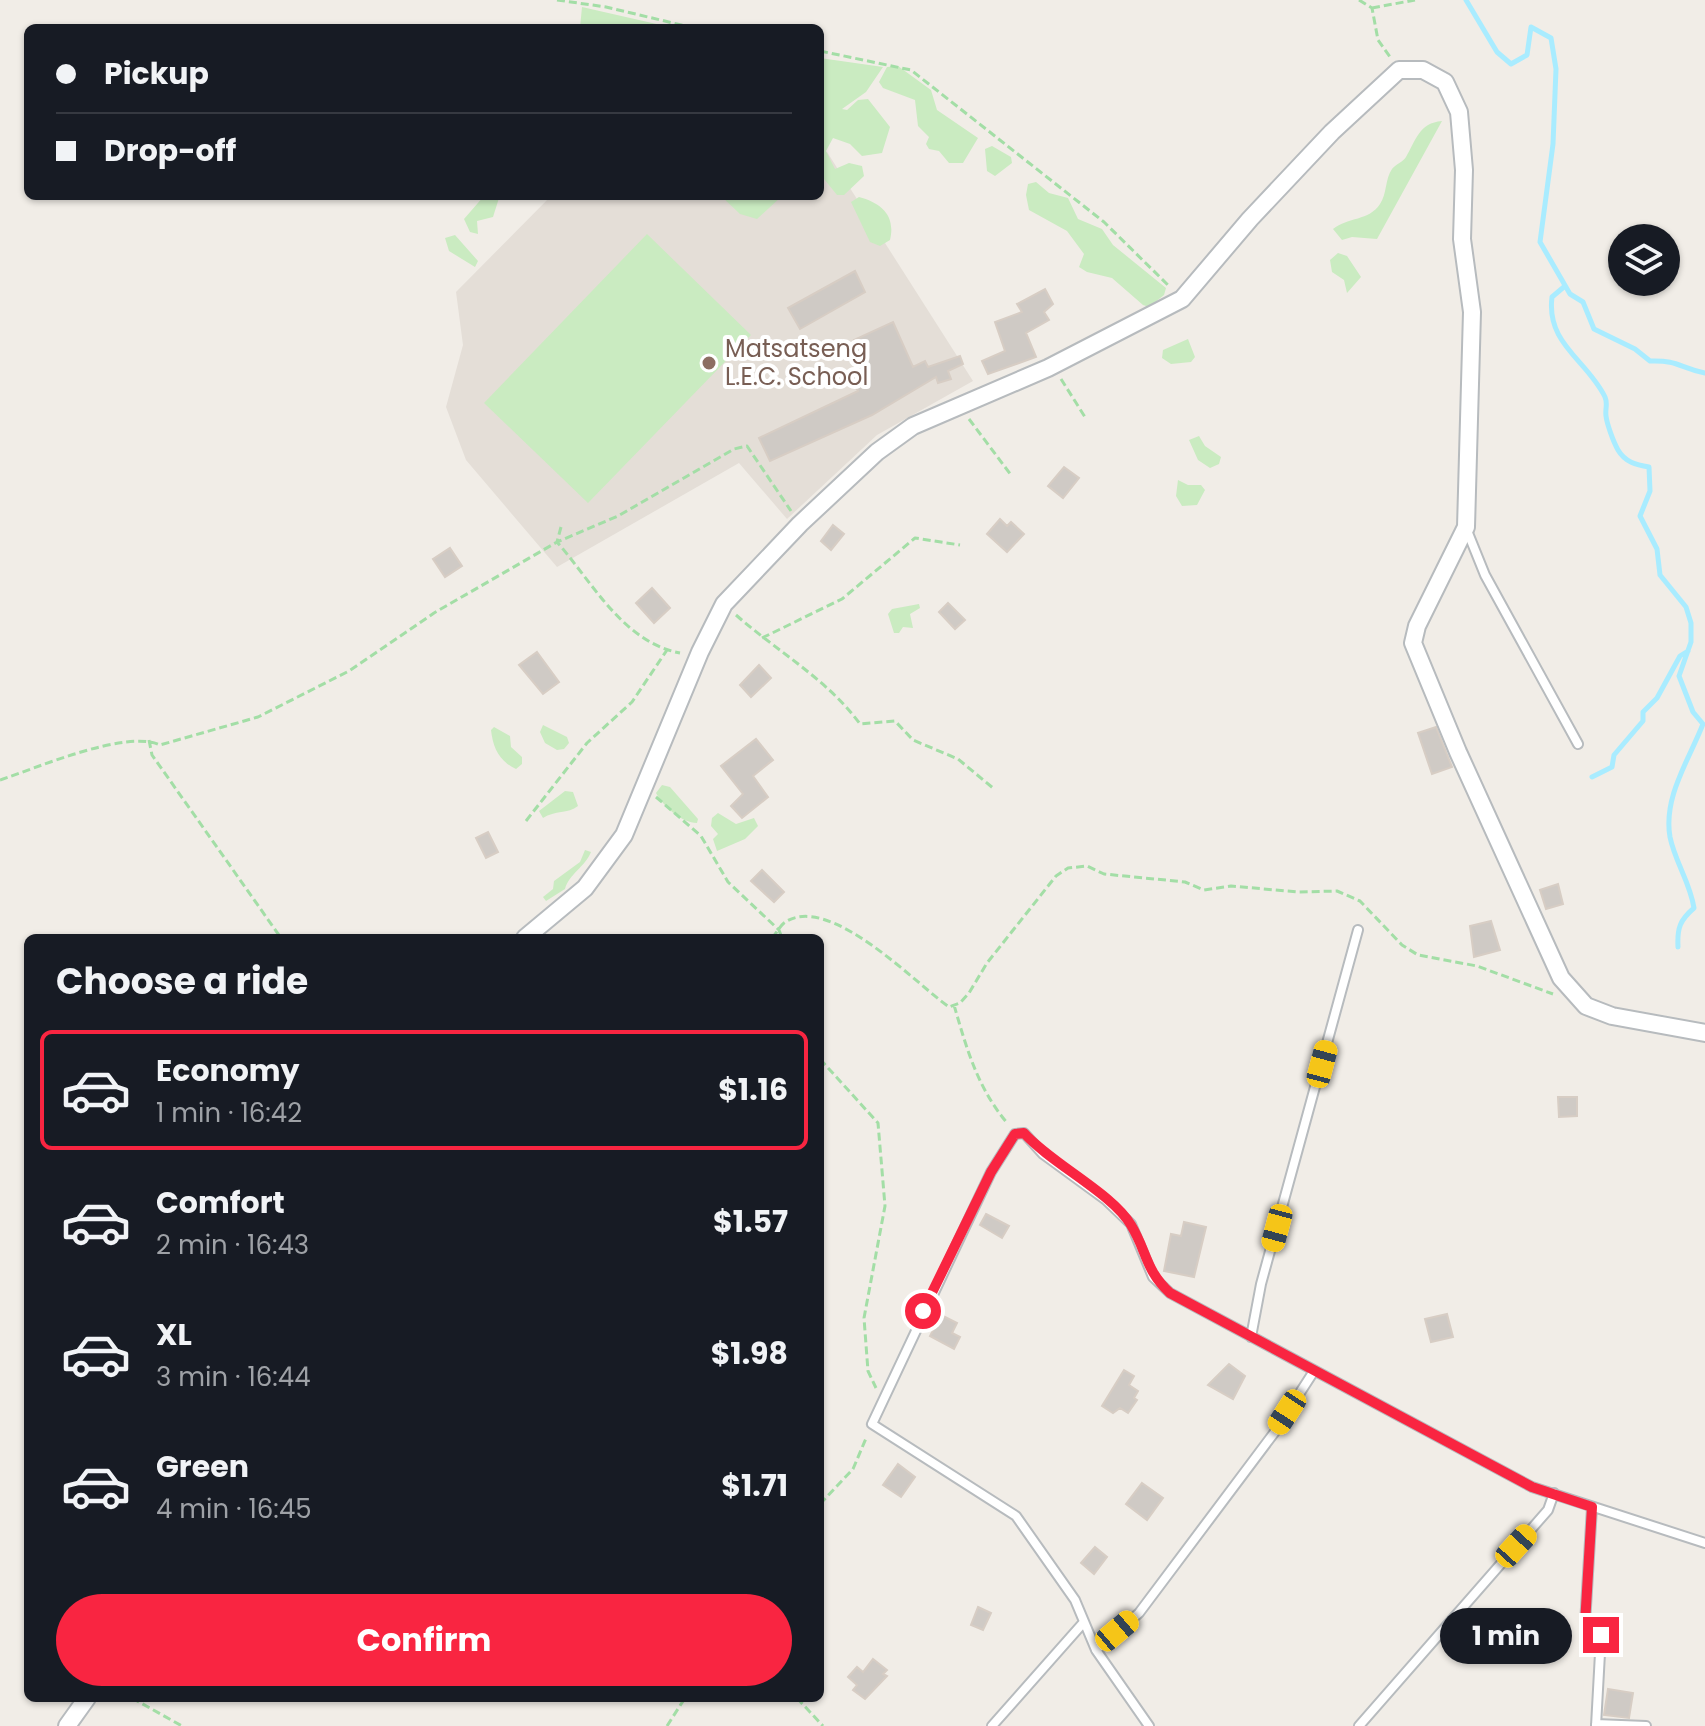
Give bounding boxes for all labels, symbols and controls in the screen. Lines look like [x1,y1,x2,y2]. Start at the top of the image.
text: Pickup [104,52,209,95]
text: Drop-off [104,129,236,172]
map controls [1608,224,1680,296]
button: layers [1608,224,1680,296]
place label: Matsatseng L.E.C. School [725,332,868,393]
marker: Matsatseng L.E.C. School [700,354,718,372]
text: Choose a ride [56,956,308,1007]
car [1304,1038,1340,1090]
text: Economy [156,1049,300,1092]
icon: car [60,1054,132,1126]
text: $1.16 [718,1068,788,1111]
text: 1 min · 16:42 [156,1095,302,1131]
text: Comfort [156,1181,285,1224]
icon: car [60,1186,132,1258]
text: $1.57 [713,1200,788,1243]
car [1259,1202,1295,1254]
text: 2 min · 16:43 [156,1227,309,1263]
route start [905,1293,941,1329]
text: XL [156,1313,192,1356]
icon: car [60,1318,132,1390]
text: $1.98 [711,1332,788,1375]
text: 3 min · 16:44 [156,1359,311,1395]
car [1264,1385,1310,1439]
text: Green [156,1445,249,1488]
icon: car [60,1450,132,1522]
text: $1.71 [721,1464,788,1507]
text: 4 min · 16:45 [156,1491,312,1527]
car [1491,1520,1541,1572]
button: Confirm [56,1594,792,1686]
car [1091,1606,1143,1656]
callout: 1 min [1441,1607,1573,1663]
route end [1583,1617,1619,1653]
text: 1 min [1472,1618,1540,1654]

